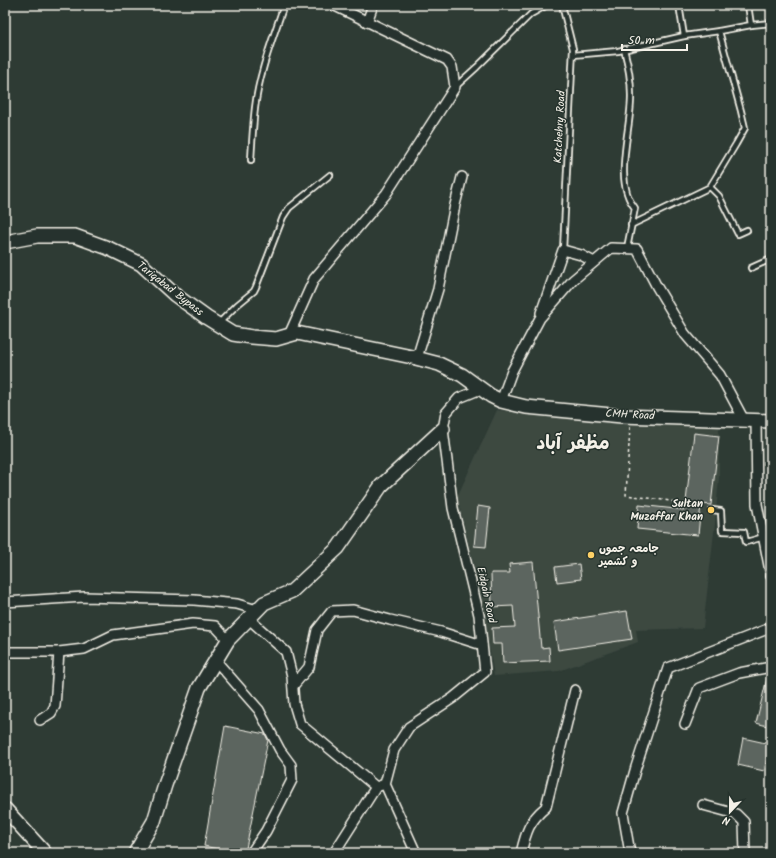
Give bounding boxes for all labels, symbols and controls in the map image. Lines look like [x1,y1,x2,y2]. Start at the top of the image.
scale bar [622,26,687,52]
text: 50 m [628,31,655,50]
street label: Katchehry Road [549,90,571,164]
street label: Tariqabad Bypass [133,257,207,321]
street label: CMH Road [605,405,655,425]
district label: مظفر آباد [536,429,610,459]
place label: Sultan Muzaffar Khan [631,495,703,526]
marker: Sultan Muzaffar Khan [706,505,716,515]
place label: جامعہ جموں و کشمیر [598,540,659,571]
marker: جامعہ جموں و کشمیر [586,550,596,560]
street label: Eidgah Road [471,565,501,625]
north arrow [710,792,750,832]
text: N [720,811,733,830]

